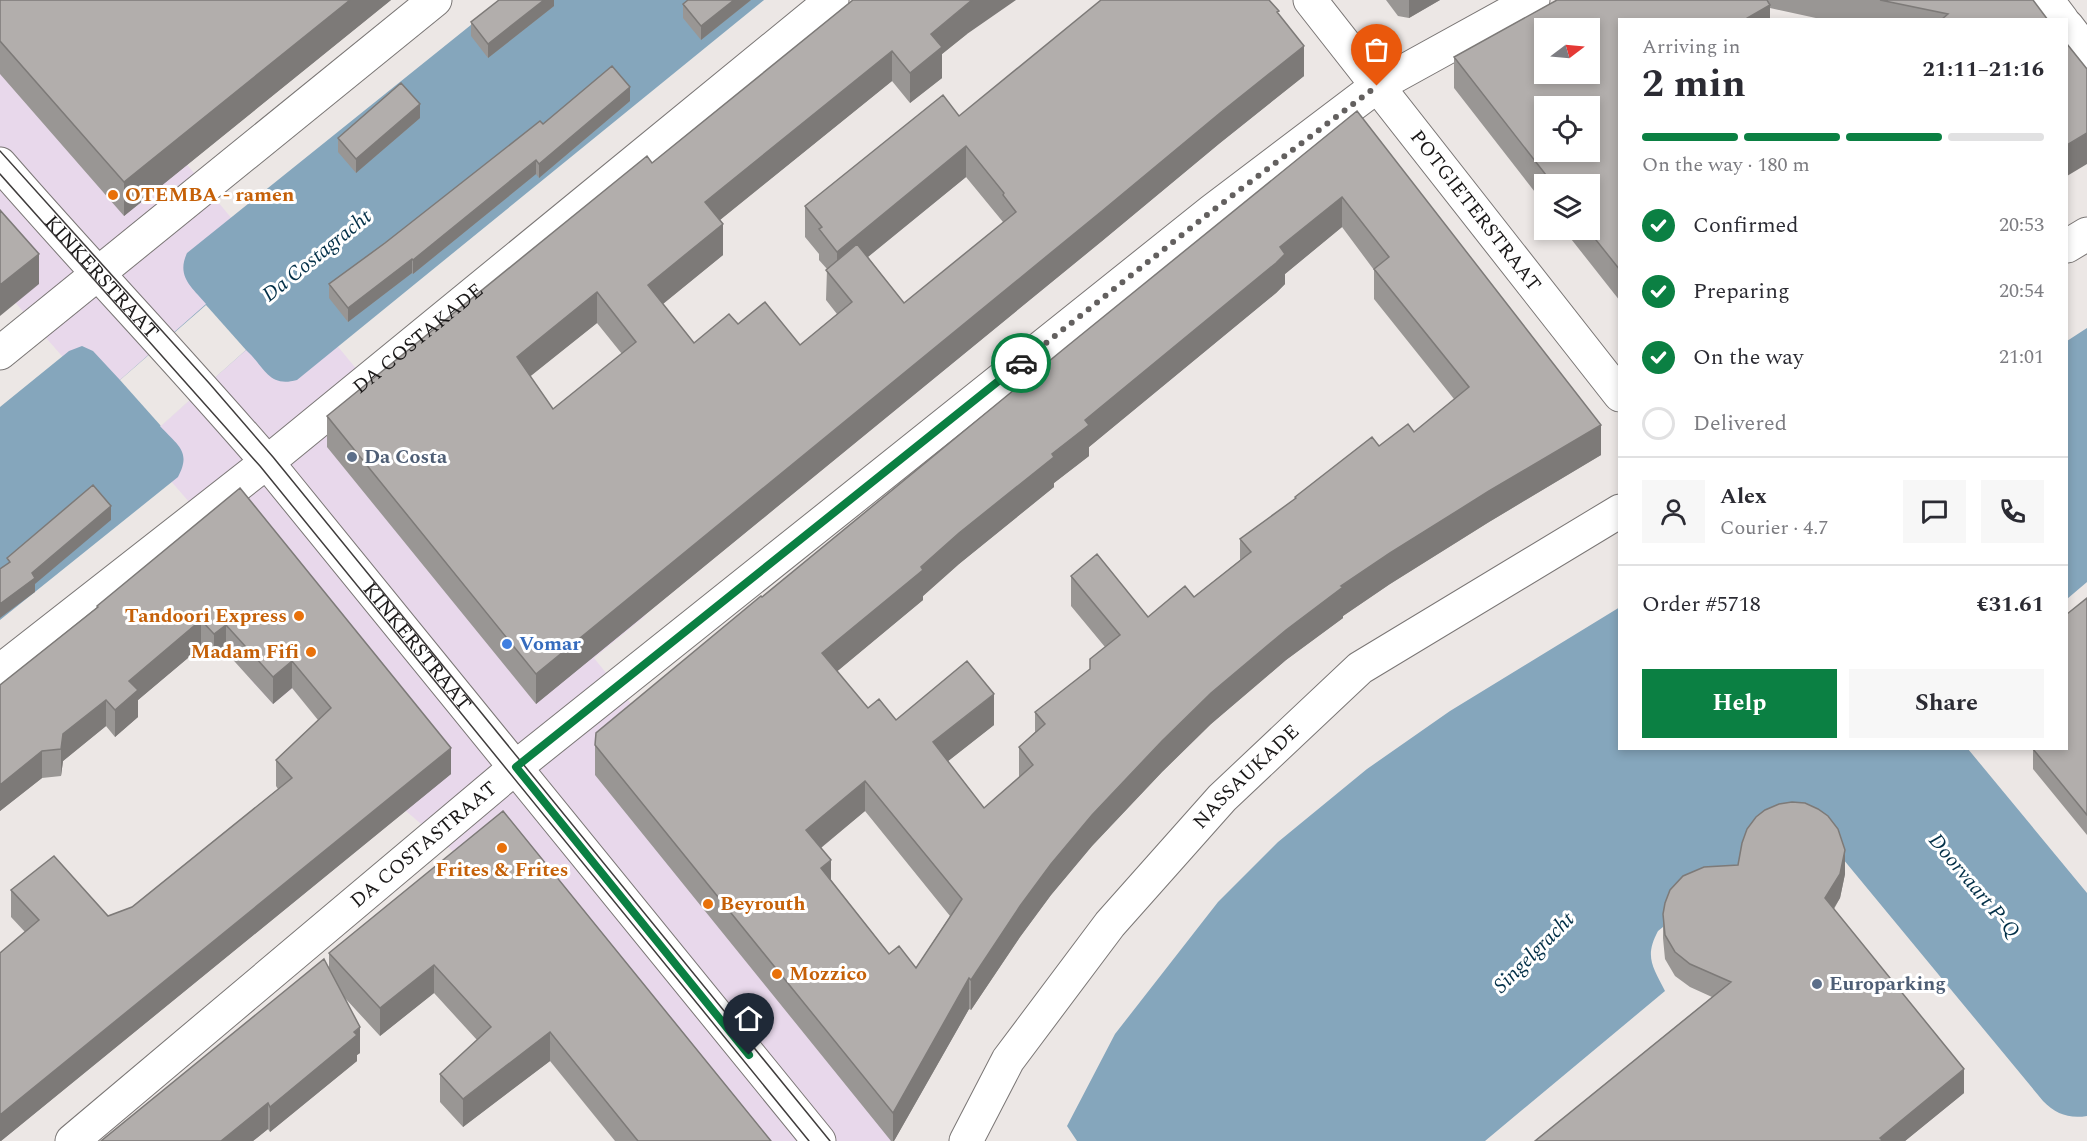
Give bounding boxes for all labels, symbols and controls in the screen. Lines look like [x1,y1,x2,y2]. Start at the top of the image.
north arrow [1534,18,1600,84]
map controls [1534,18,1600,240]
pin [1351,24,1402,86]
text: Arriving in [1642,32,1740,62]
icon: bag [1360,33,1393,66]
text: 21:11–21:16 [1922,53,2044,86]
text: 2 min [1642,55,1746,114]
button: locate [1534,96,1600,162]
street label: POTGIETERSTRAAT [1402,124,1548,298]
text: On the way · 180 m [1642,150,1810,180]
button: layers [1534,174,1600,240]
place label: OTEMBA - ramen [125,180,294,210]
marker: OTEMBA - ramen [106,188,120,202]
water label: Da Costagracht [255,201,379,310]
street label: KINKERSTRAAT [37,208,166,346]
icon: check [1642,209,1675,242]
text: Confirmed [1693,209,1799,242]
text: 20:53 [1999,210,2044,240]
icon: check [1642,275,1675,308]
text: Preparing [1693,275,1790,308]
street label: DA COSTAKADE [346,276,490,402]
text: 20:54 [1999,276,2044,306]
courier [991,333,1051,393]
icon: check [1642,341,1675,374]
text: On the way [1693,341,1804,374]
text: 21:01 [1999,342,2044,372]
icon: car [1005,347,1038,380]
text: Delivered [1693,407,1787,440]
place label: Da Costa [364,442,448,472]
marker: Da Costa [345,450,359,464]
button: person [1642,480,1705,543]
text: Alex [1720,480,1767,513]
button: chat [1903,480,1966,543]
button: phone [1981,480,2044,543]
text: Courier · 4.7 [1720,513,1828,543]
street label: KINKERSTRAAT [355,576,479,718]
text: Order #5718 [1642,588,1761,621]
text: €31.61 [1976,588,2044,621]
place label: Tandoori Express [125,601,287,631]
marker: Tandoori Express [292,609,306,623]
place label: Vomar [519,629,581,659]
place label: Madam Fifi [191,637,299,667]
marker: Vomar [500,637,514,651]
marker: Madam Fifi [304,645,318,659]
button: Help [1642,669,1837,738]
button: Share [1849,669,2044,738]
street label: NASSAUKADE [1186,717,1306,836]
street label: DA COSTASTRAAT [344,774,504,915]
water label: Doorvaart P-Q [1920,826,2028,946]
marker: Frites & Frites [495,841,509,855]
place label: Frites & Frites [436,855,568,885]
place label: Beyrouth [720,889,806,919]
marker: Beyrouth [701,897,715,911]
water label: Singelgracht [1486,905,1582,1001]
place label: Mozzico [789,959,867,989]
marker: Mozzico [770,967,784,981]
place label: Europarking [1829,969,1946,999]
marker: Europarking [1810,977,1824,991]
pin [723,993,774,1055]
icon: home [732,1002,765,1035]

